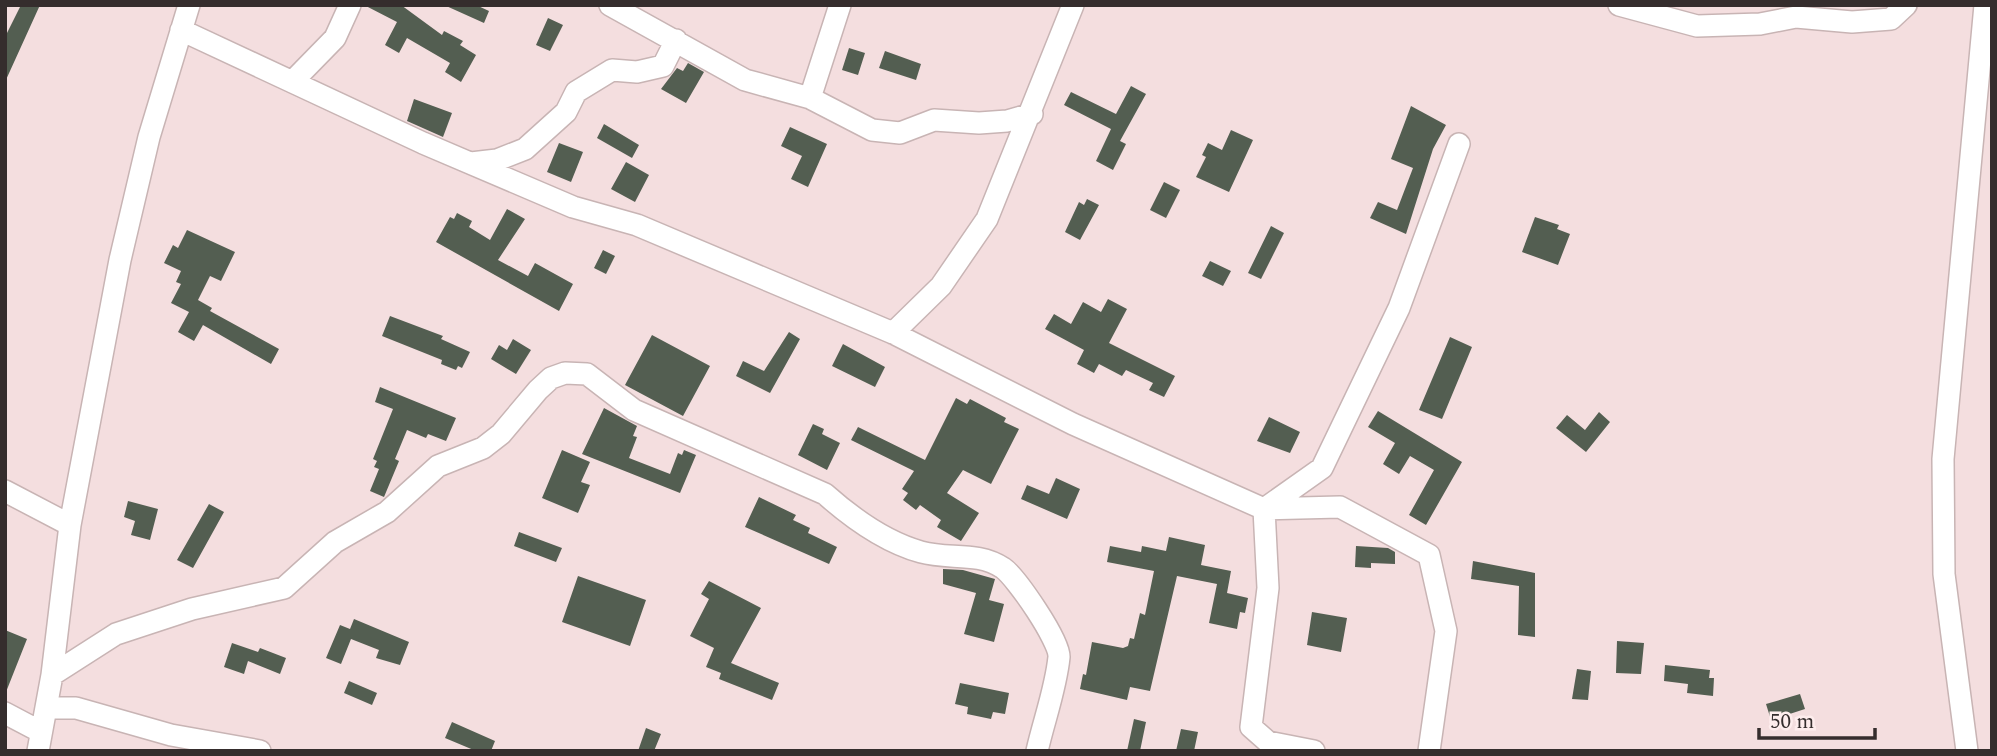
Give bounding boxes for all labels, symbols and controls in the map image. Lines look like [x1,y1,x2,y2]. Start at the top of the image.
scale bar [1759,696,1874,740]
text: 50 m [1770,706,1814,738]

